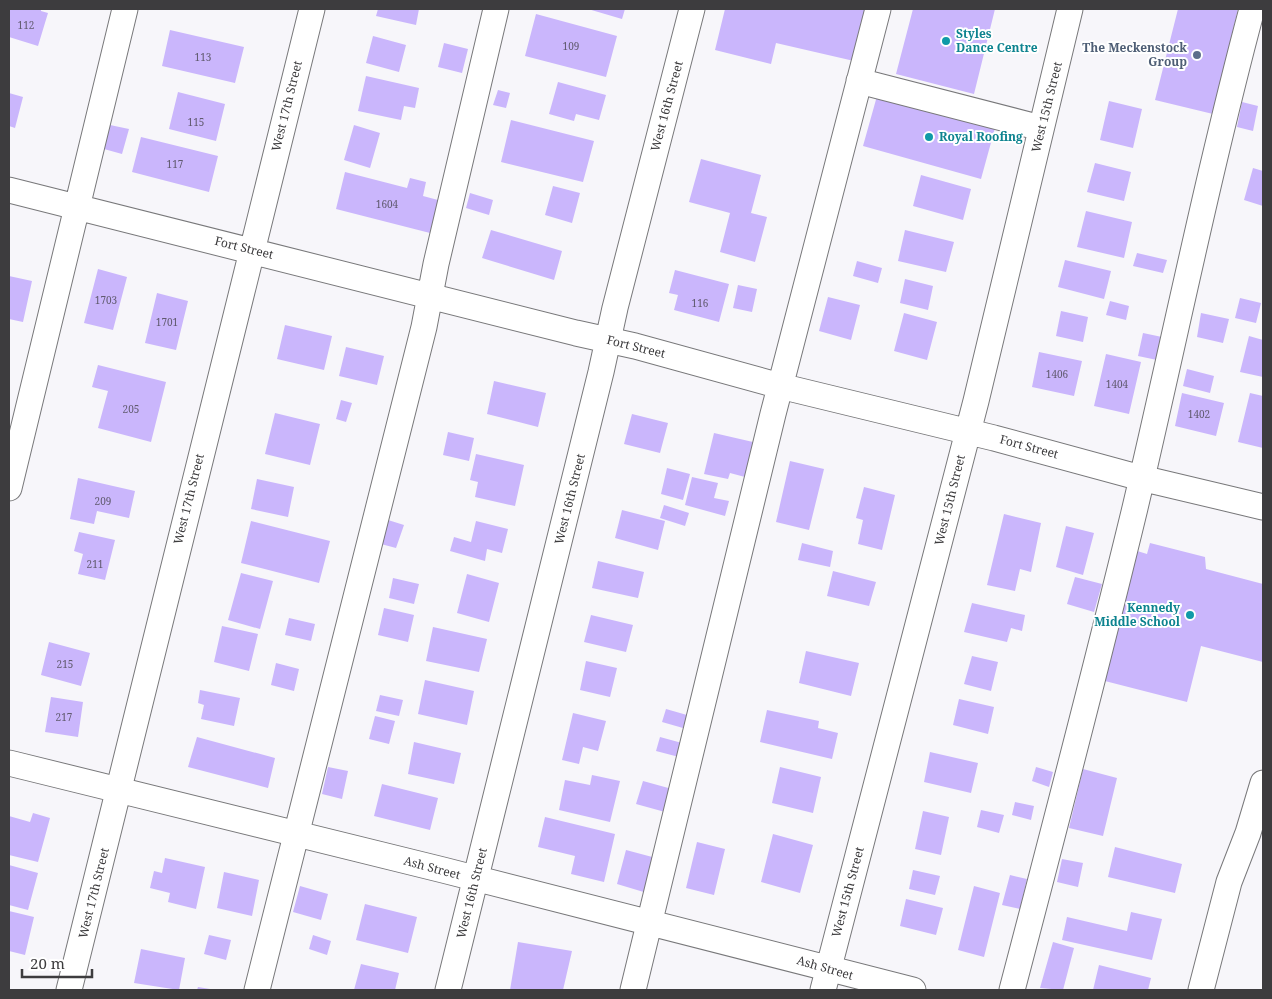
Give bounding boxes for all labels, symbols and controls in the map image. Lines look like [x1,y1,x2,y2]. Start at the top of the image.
house number: 112 [18,18,34,32]
place label: Styles Dance Centre [956,25,1038,56]
marker: Styles Dance Centre [940,35,952,47]
house number: 109 [563,39,579,53]
place label: The Meckenstock Group [1082,39,1187,70]
marker: The Meckenstock Group [1191,49,1203,61]
house number: 113 [195,50,212,64]
street label: West 17th Street [267,59,306,153]
street label: West 16th Street [646,59,687,153]
street label: West 15th Street [1027,60,1066,154]
house number: 115 [188,115,204,129]
place label: Royal Roofing [939,128,1023,145]
marker: Royal Roofing [923,131,935,143]
house number: 117 [167,157,184,171]
house number: 1604 [376,197,399,211]
street label: Fort Street [213,232,275,263]
house number: 1703 [95,293,118,307]
house number: 116 [692,296,709,310]
house number: 1701 [156,315,178,329]
street label: Fort Street [605,331,667,362]
house number: 1406 [1046,367,1069,381]
house number: 1404 [1106,377,1129,391]
house number: 205 [123,402,139,416]
house number: 1402 [1188,407,1210,421]
street label: Fort Street [998,431,1060,462]
street label: West 17th Street [169,452,208,546]
street label: West 16th Street [550,452,589,546]
street label: West 15th Street [930,453,969,547]
house number: 209 [95,494,111,508]
house number: 211 [87,557,103,571]
place label: Kennedy Middle School [1094,599,1181,630]
marker: Kennedy Middle School [1184,609,1196,621]
house number: 215 [57,657,73,671]
house number: 217 [56,710,73,724]
street label: West 15th Street [827,845,868,939]
street label: West 17th Street [74,846,113,940]
street label: West 16th Street [452,846,491,940]
street label: Ash Street [402,852,462,883]
scale bar [22,946,92,978]
street label: Ash Street [795,951,855,984]
text: 20 m [30,953,65,973]

